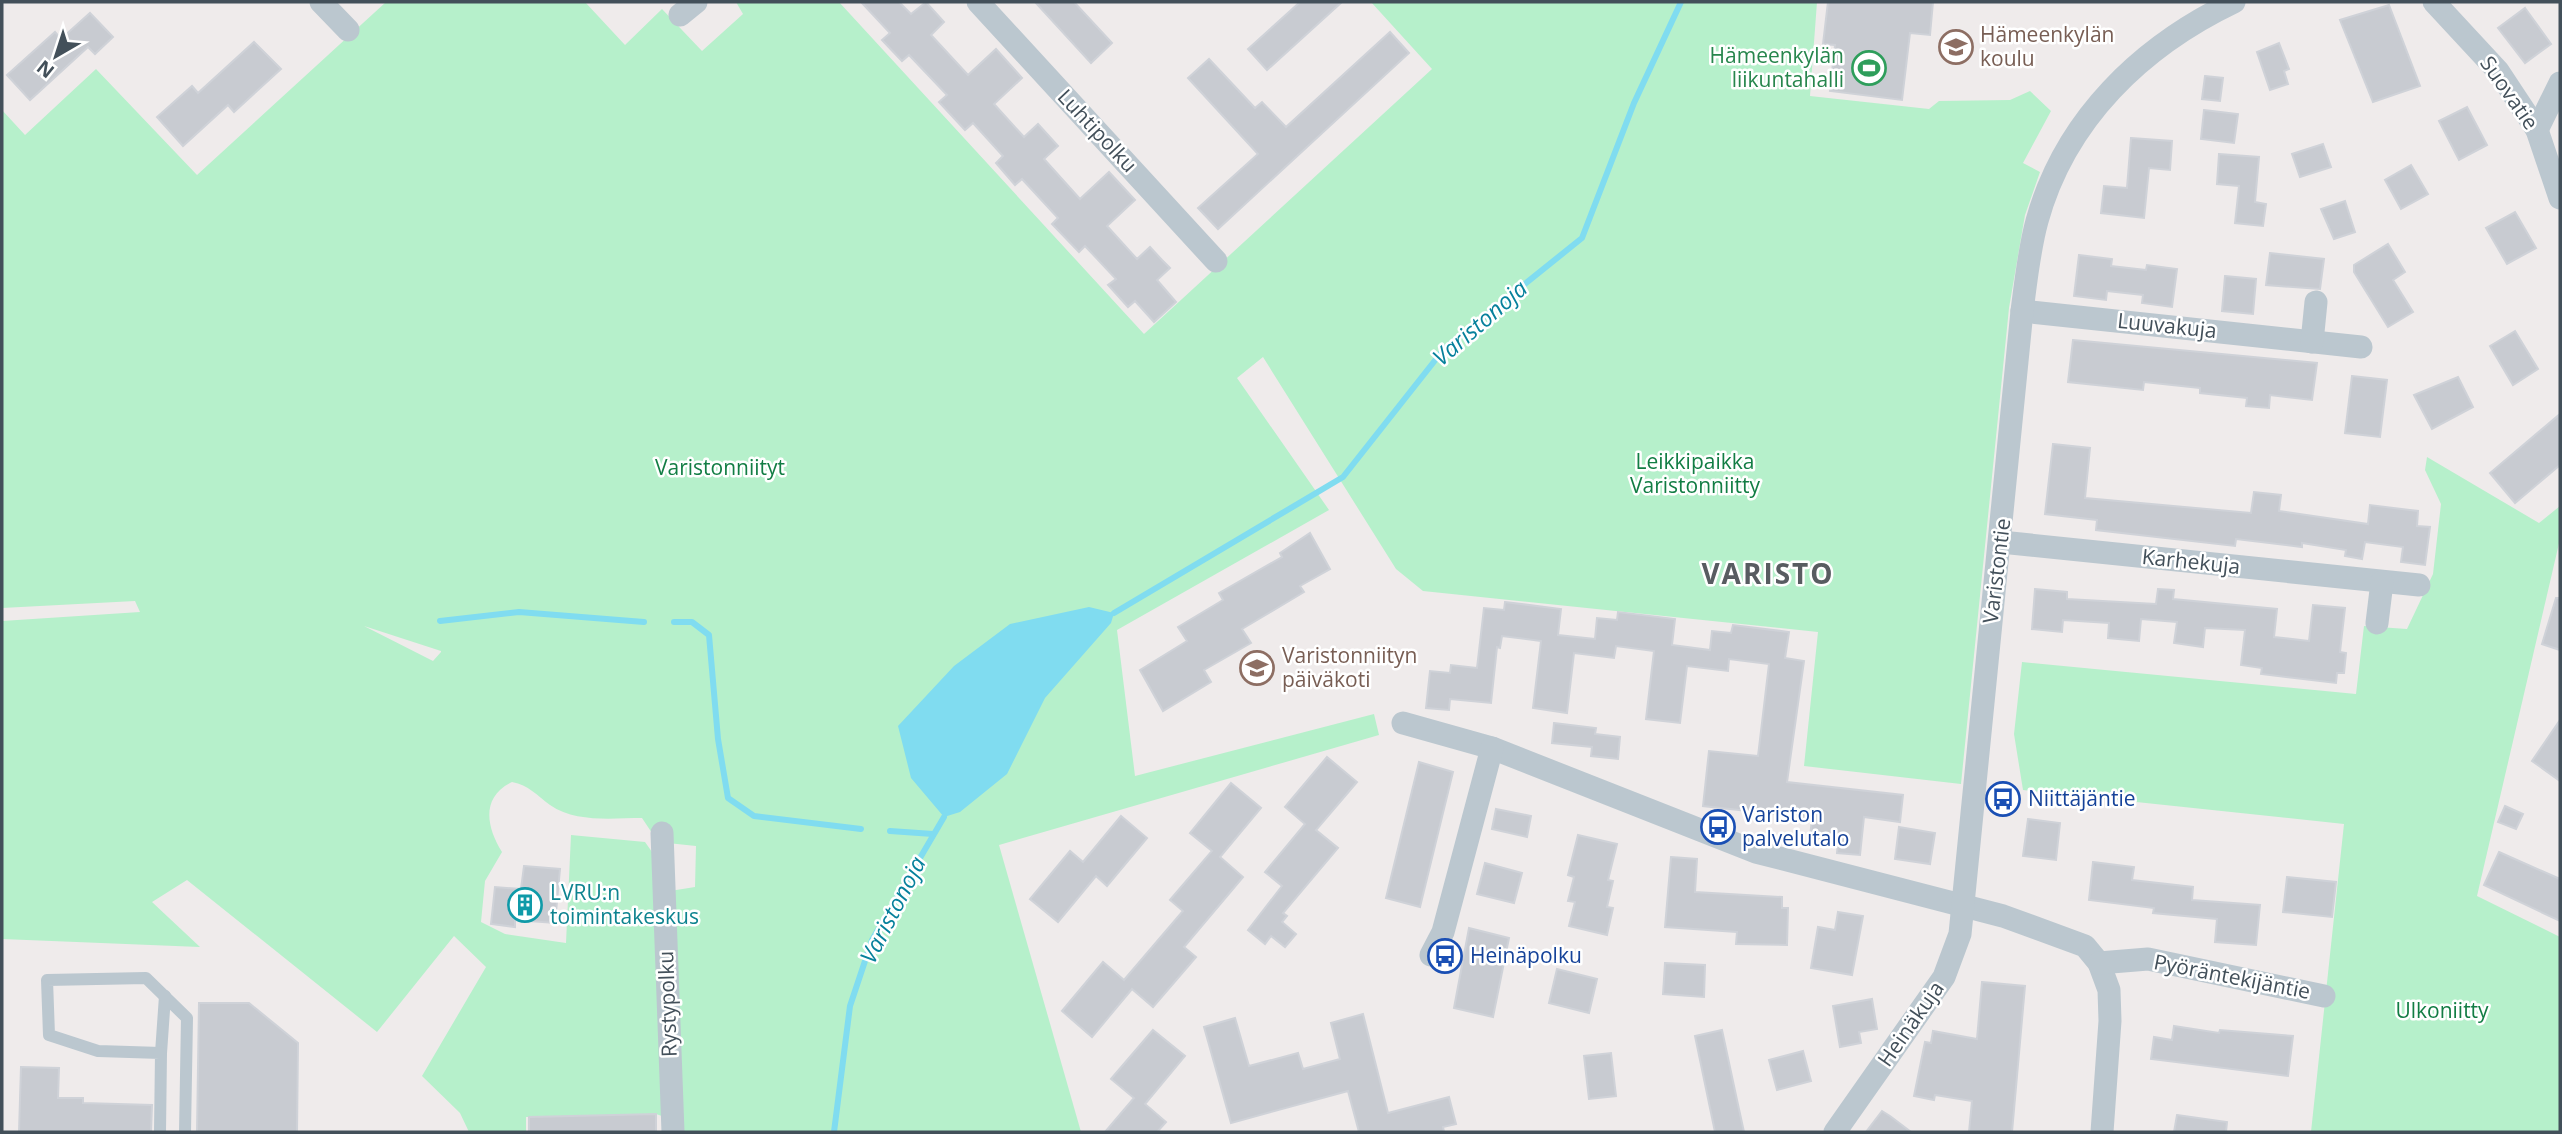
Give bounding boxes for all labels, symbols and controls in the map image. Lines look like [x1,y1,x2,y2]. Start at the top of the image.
place label: Hämeenkylän koulu [1980,20,2114,72]
north arrow [21,21,91,91]
school or university icon: Hämeenkylän koulu [1937,28,1975,66]
place label: Hämeenkylän liikuntahalli [1710,41,1844,93]
sports icon: Hämeenkylän liikuntahalli [1850,49,1888,87]
street label: Suovatie [2474,50,2545,135]
text: N [31,54,59,84]
street label: Luhtipolku [1052,83,1144,178]
water label: Varistonoja [1425,272,1534,372]
street label: Luuvakuja [2116,306,2218,344]
park label: Leikkipaikka Varistonniitty [1630,447,1760,499]
park label: Varistonniityt [655,453,785,481]
street label: Varistontie [1976,517,2016,625]
street label: Karhekuja [2141,542,2242,580]
district label: VARISTO [1701,554,1835,592]
place label: Varistonniityn päiväkoti [1282,641,1417,693]
school or university icon: Varistonniityn päiväkoti [1238,649,1276,687]
bus stop icon: Niittäjäntie [1984,780,2022,818]
place label: Niittäjäntie [2028,784,2135,812]
place label: Variston palvelutalo [1742,800,1849,852]
bus stop icon: Variston palvelutalo [1699,808,1737,846]
water label: Varistonoja [852,851,933,968]
place label: LVRU:n toimintakeskus [550,878,699,930]
building icon: LVRU:n toimintakeskus [506,886,544,924]
bus stop icon: Heinäpolku [1426,937,1464,975]
place label: Heinäpolku [1470,941,1582,969]
street label: Pyöräntekijäntie [2151,947,2313,1005]
street label: Rystypolku [651,950,683,1058]
street label: Heinäkuja [1871,975,1950,1072]
park label: Ulkoniitty [2395,996,2489,1024]

